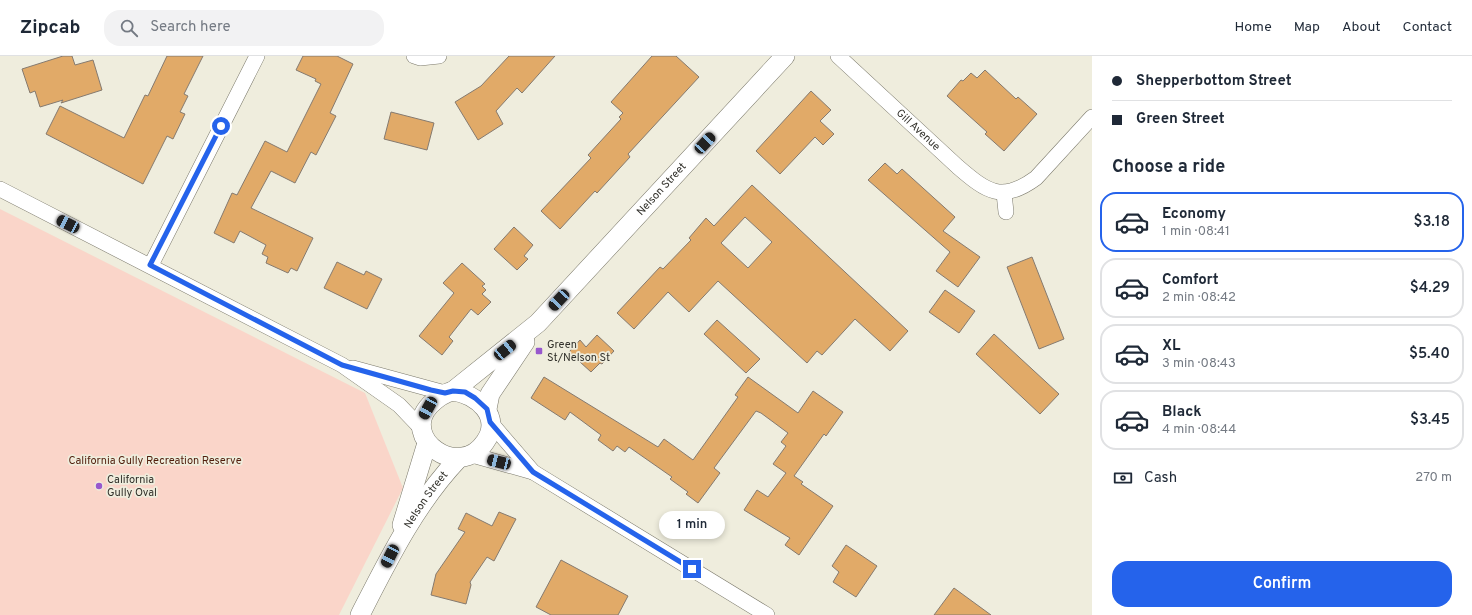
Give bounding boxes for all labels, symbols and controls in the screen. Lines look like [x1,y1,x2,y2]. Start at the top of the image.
search box [104,10,384,46]
text: Zipcab [20,16,80,40]
icon: search [118,17,140,39]
text: Search here [150,18,231,37]
text: Home [1235,19,1272,36]
text: Map [1294,19,1320,36]
text: About [1342,19,1381,36]
text: Contact [1403,19,1452,36]
text: Shepperbottom Street [1136,72,1292,91]
street label: Gill Avenue [893,106,943,154]
text: Green Street [1136,110,1225,129]
route start [212,117,230,135]
car [692,130,718,156]
text: Choose a ride [1112,156,1225,179]
street label: Nelson Street [634,160,690,219]
icon: car [1114,204,1150,240]
text: Economy [1162,205,1226,224]
car [55,213,81,235]
text: $3.18 [1414,213,1450,232]
text: 1 min · 08:41 [1162,224,1230,240]
icon: car [1114,270,1150,306]
text: Comfort [1162,271,1219,290]
text: $4.29 [1410,279,1450,298]
car [546,287,572,313]
text: 2 min · 08:42 [1162,290,1236,306]
icon: car [1114,336,1150,372]
text: XL [1162,337,1180,356]
car [492,338,518,362]
place label: Green St/Nelson St [547,338,610,365]
text: $5.40 [1409,345,1450,364]
marker: Green St/Nelson St [534,346,544,356]
text: 3 min · 08:43 [1162,356,1236,372]
car [417,395,439,421]
icon: car [1114,402,1150,438]
text: Black [1162,403,1202,422]
text: $3.45 [1410,411,1450,430]
text: 4 min · 08:44 [1162,422,1236,438]
car [486,453,512,471]
park label: California Gully Recreation Reserve [68,454,242,468]
icon: cash [1112,467,1134,489]
street label: Nelson Street [401,468,451,531]
text: Cash [1144,469,1177,488]
text: 270 m [1415,470,1452,486]
place label: California Gully Oval [107,473,157,500]
marker: California Gully Oval [94,481,104,491]
callout: 1 min [659,511,725,539]
text: 1 min [677,517,707,533]
car [379,543,401,569]
route end [683,560,701,578]
button: Confirm [1112,561,1452,607]

